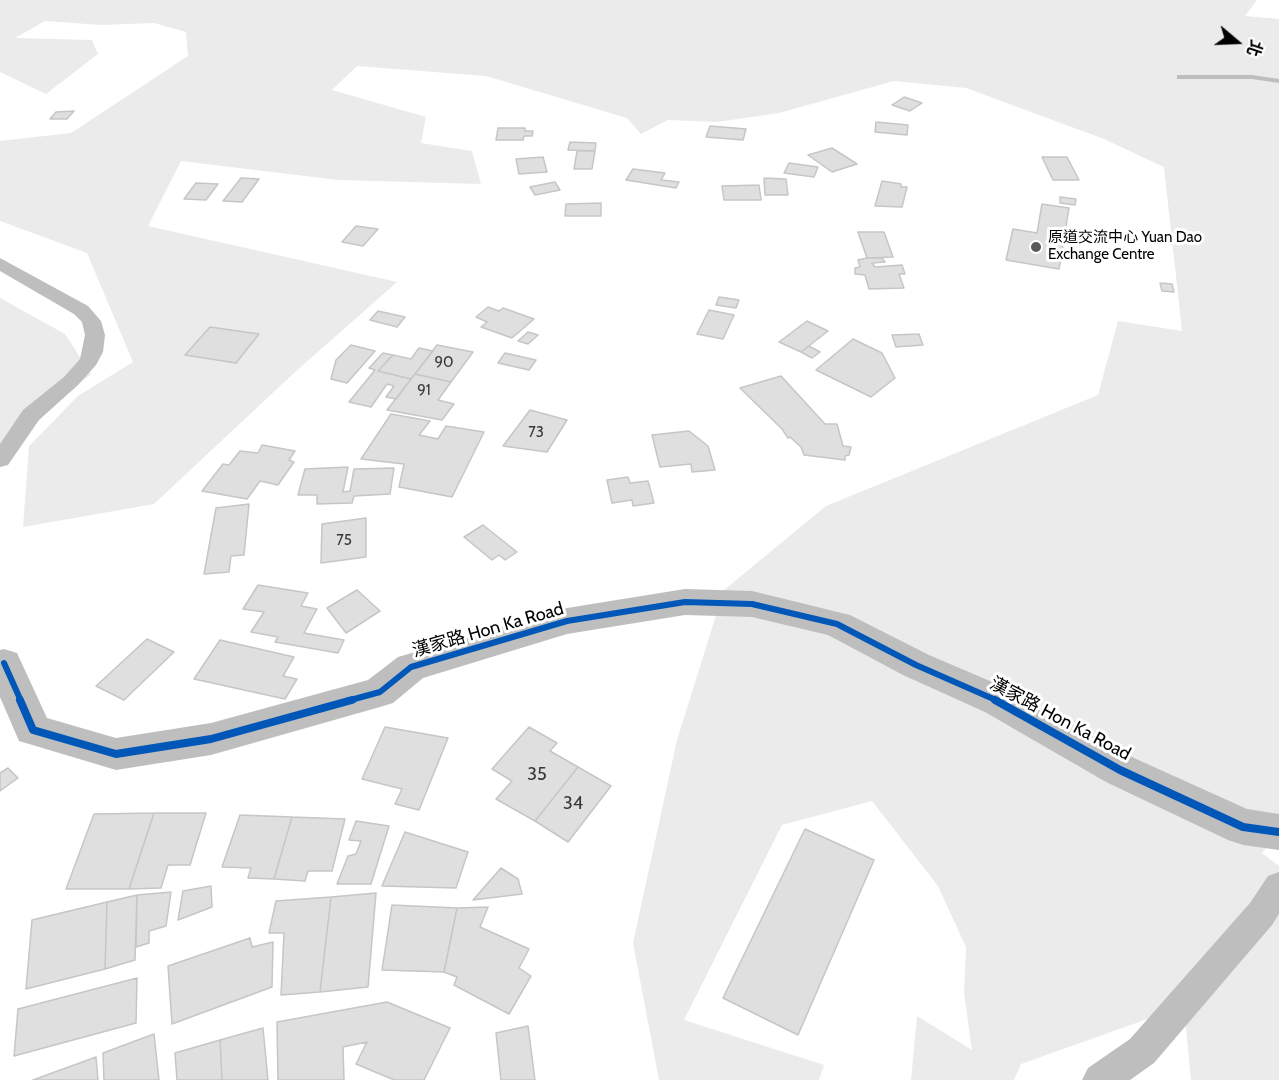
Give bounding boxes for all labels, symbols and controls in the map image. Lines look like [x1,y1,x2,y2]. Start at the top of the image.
north arrow [1207,12,1267,72]
text: 北 [1243,37,1266,59]
place label: 原道交流中心 Yuan Dao Exchange Centre [1048,229,1202,264]
marker: 原道交流中心 Yuan Dao Exchange Centre [1029,240,1043,254]
house number: 90 [435,354,453,372]
house number: 91 [417,382,431,400]
house number: 73 [528,424,544,442]
house number: 75 [336,532,352,550]
street label: 漢家路 Hon Ka Road [410,598,566,662]
street label: 漢家路 Hon Ka Road [986,673,1134,765]
house number: 35 [527,764,547,786]
house number: 34 [563,793,583,815]

